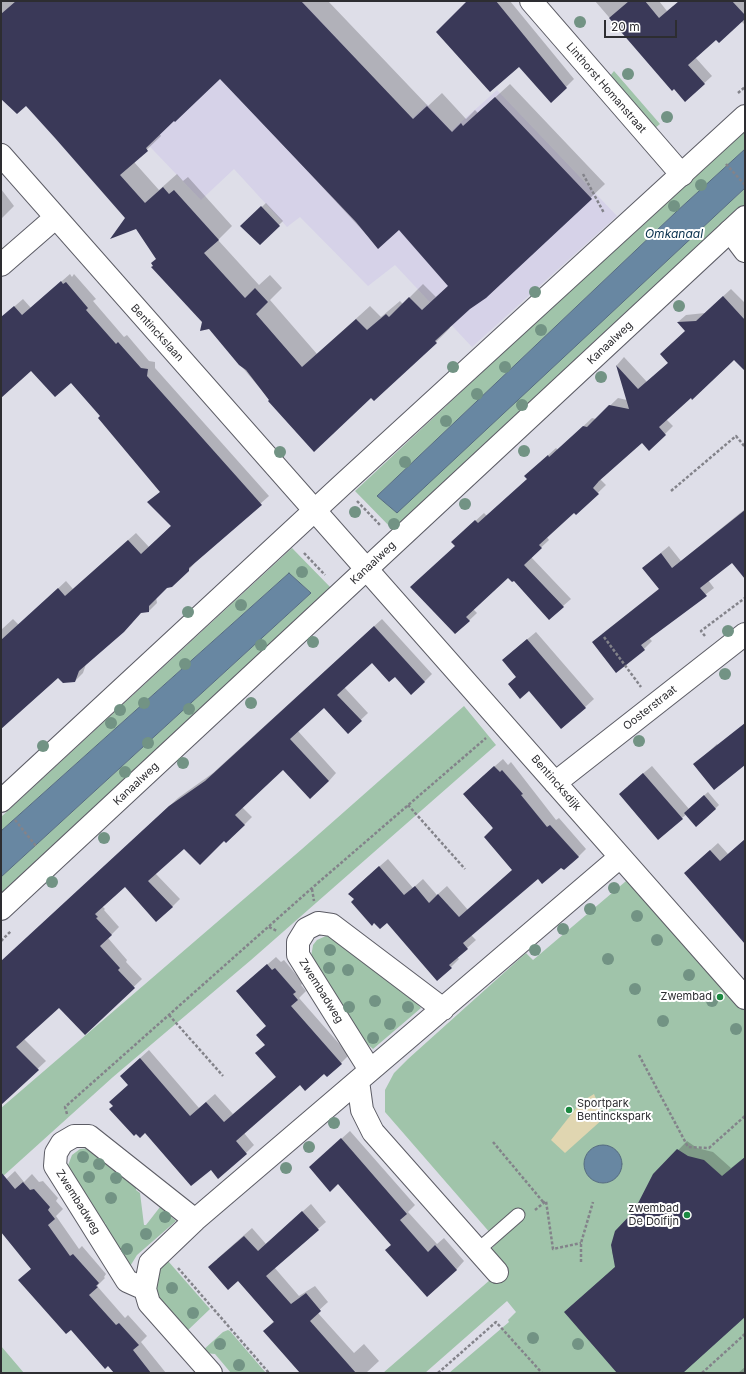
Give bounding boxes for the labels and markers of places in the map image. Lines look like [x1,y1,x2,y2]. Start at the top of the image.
place label: Zwembad [660,990,712,1004]
marker: Zwembad [715,992,725,1002]
place label: Sportpark Bentinckspark [577,1097,651,1123]
marker: Sportpark Bentinckspark [564,1105,574,1115]
place label: zwembad De Dolfijn [628,1202,679,1228]
marker: zwembad De Dolfijn [682,1210,692,1220]

